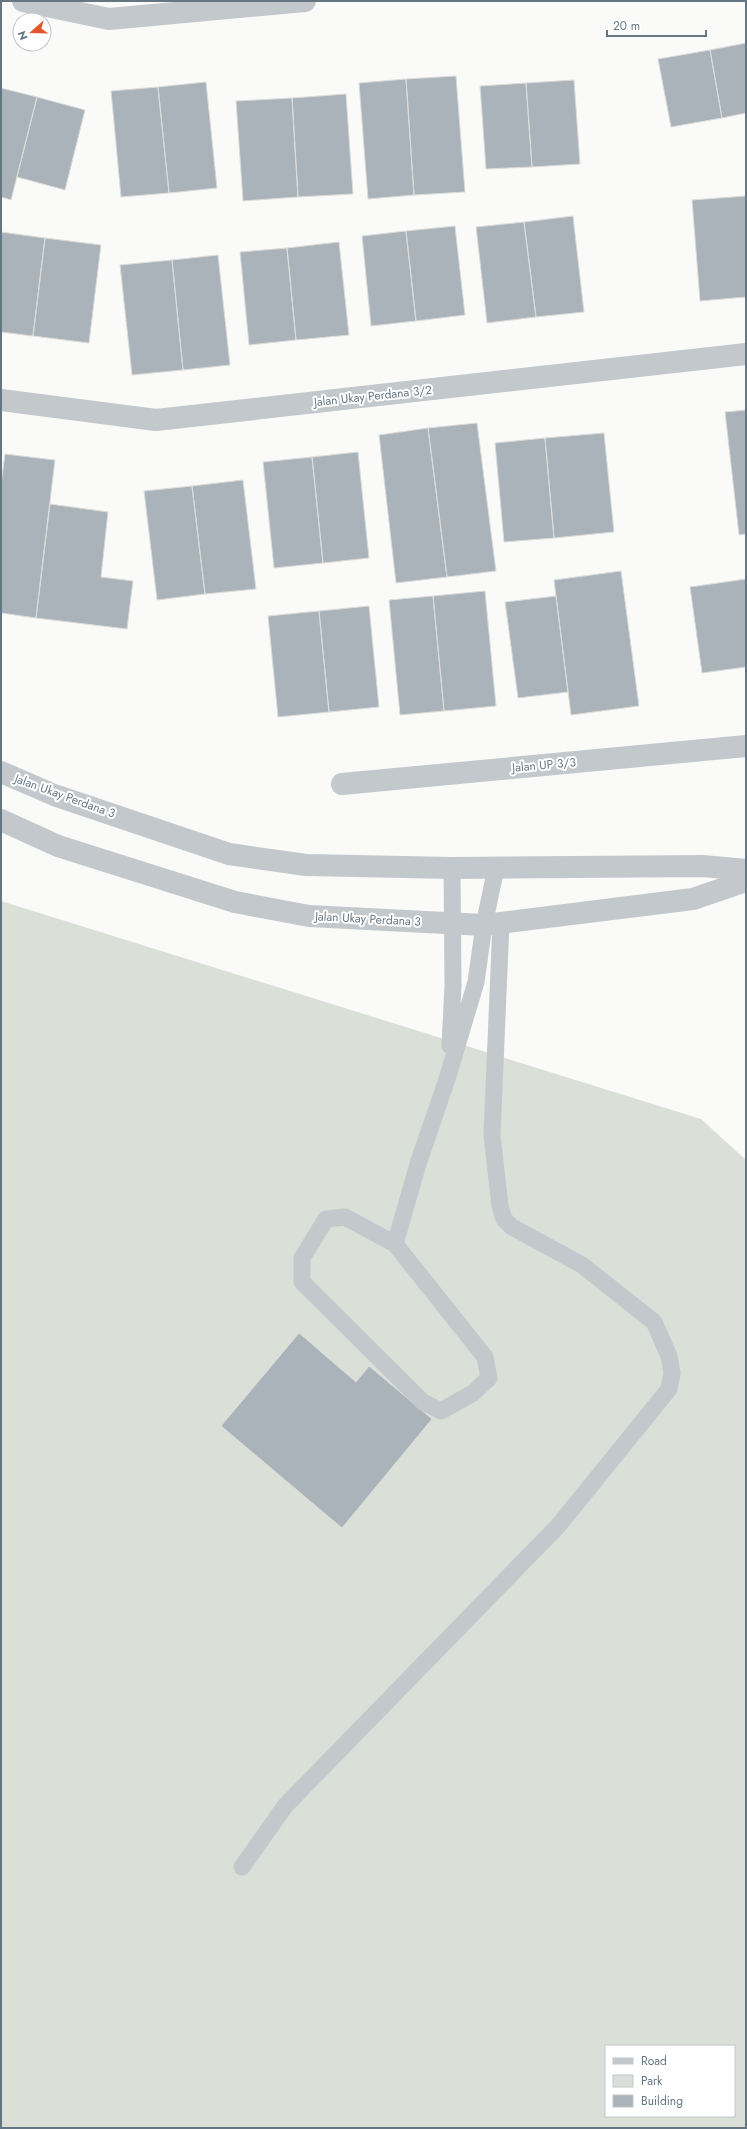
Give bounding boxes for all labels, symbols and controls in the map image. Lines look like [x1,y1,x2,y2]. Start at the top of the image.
north arrow [12,12,52,52]
scale bar [607,12,706,38]
text: 20 m [613,17,640,35]
text: N [14,29,32,42]
street label: Jalan Ukay Perdana 3/2 [311,381,433,411]
street label: Jalan UP 3/3 [509,753,577,777]
street label: Jalan Ukay Perdana 3 [10,769,118,823]
street label: Jalan Ukay Perdana 3 [313,907,422,931]
legend [605,2045,735,2117]
text: Road [641,2052,667,2070]
text: Park [641,2072,663,2090]
text: Building [641,2092,683,2110]

